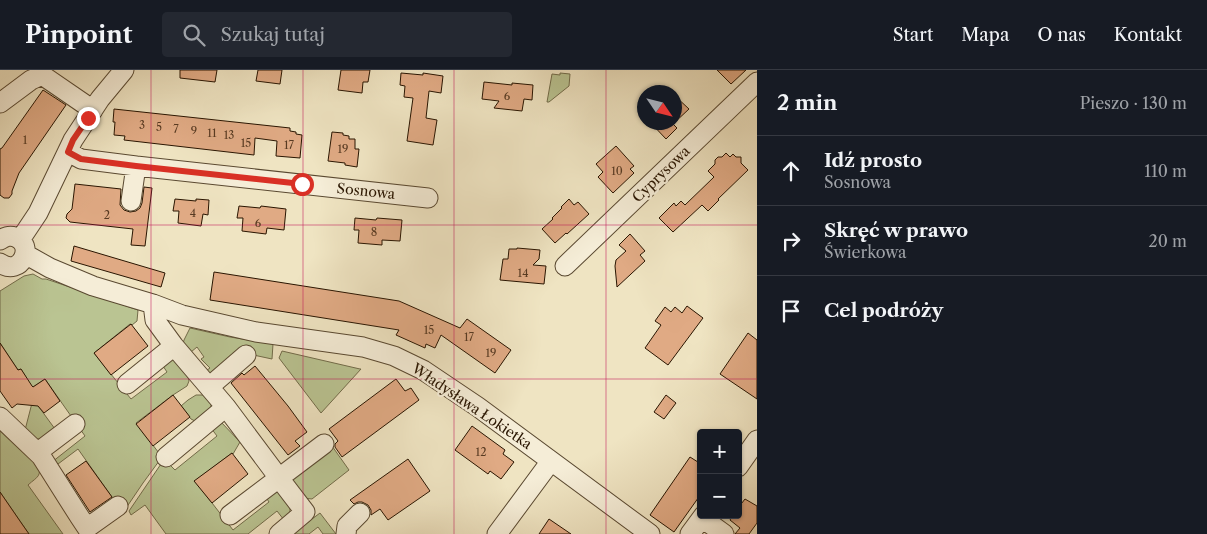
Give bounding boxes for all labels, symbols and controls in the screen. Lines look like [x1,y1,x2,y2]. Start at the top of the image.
search box [162,12,512,57]
text: Pinpoint [25,20,132,49]
icon: search [180,21,208,49]
text: Szukaj tutaj [220,23,325,46]
text: Start [893,24,933,46]
text: Mapa [961,24,1009,46]
text: O nas [1037,24,1086,46]
text: Kontakt [1114,24,1182,46]
north arrow [637,85,682,130]
house number: 6 [504,89,511,103]
text: 2 min [777,90,837,115]
text: Pieszo · 130 m [1080,93,1187,113]
route end [77,107,100,130]
house number: 3 [139,118,145,132]
house number: 5 [156,120,162,134]
house number: 7 [173,122,179,136]
house number: 9 [191,124,197,138]
house number: 11 [207,126,217,140]
house number: 13 [224,128,234,142]
house number: 1 [23,133,28,147]
house number: 15 [241,136,251,150]
house number: 17 [284,138,295,152]
house number: 19 [337,142,349,156]
street label: Cyprysowa [628,142,694,206]
text: Idź prosto [824,149,922,172]
icon: ahead [777,157,805,185]
text: 110 m [1144,161,1187,181]
house number: 10 [611,164,623,178]
text: Sosnowa [824,172,891,192]
route start [291,173,314,196]
street label: Sosnowa [336,179,397,203]
house number: 4 [190,206,196,220]
house number: 2 [104,208,110,222]
house number: 6 [255,216,262,230]
text: Skręć w prawo [824,219,968,242]
house number: 8 [371,225,377,239]
icon: right [777,227,805,255]
text: 20 m [1148,231,1187,251]
text: Świerkowa [824,242,906,262]
house number: 14 [518,266,528,280]
icon: arrive [777,297,805,325]
text: Cel podróży [824,299,943,322]
house number: 15 [424,323,434,337]
house number: 17 [464,330,475,344]
house number: 19 [485,346,497,360]
street label: Władysława Łokietka [408,359,536,453]
map controls [697,429,742,519]
button: + [697,429,742,474]
house number: 12 [476,445,486,459]
button: − [697,474,742,519]

